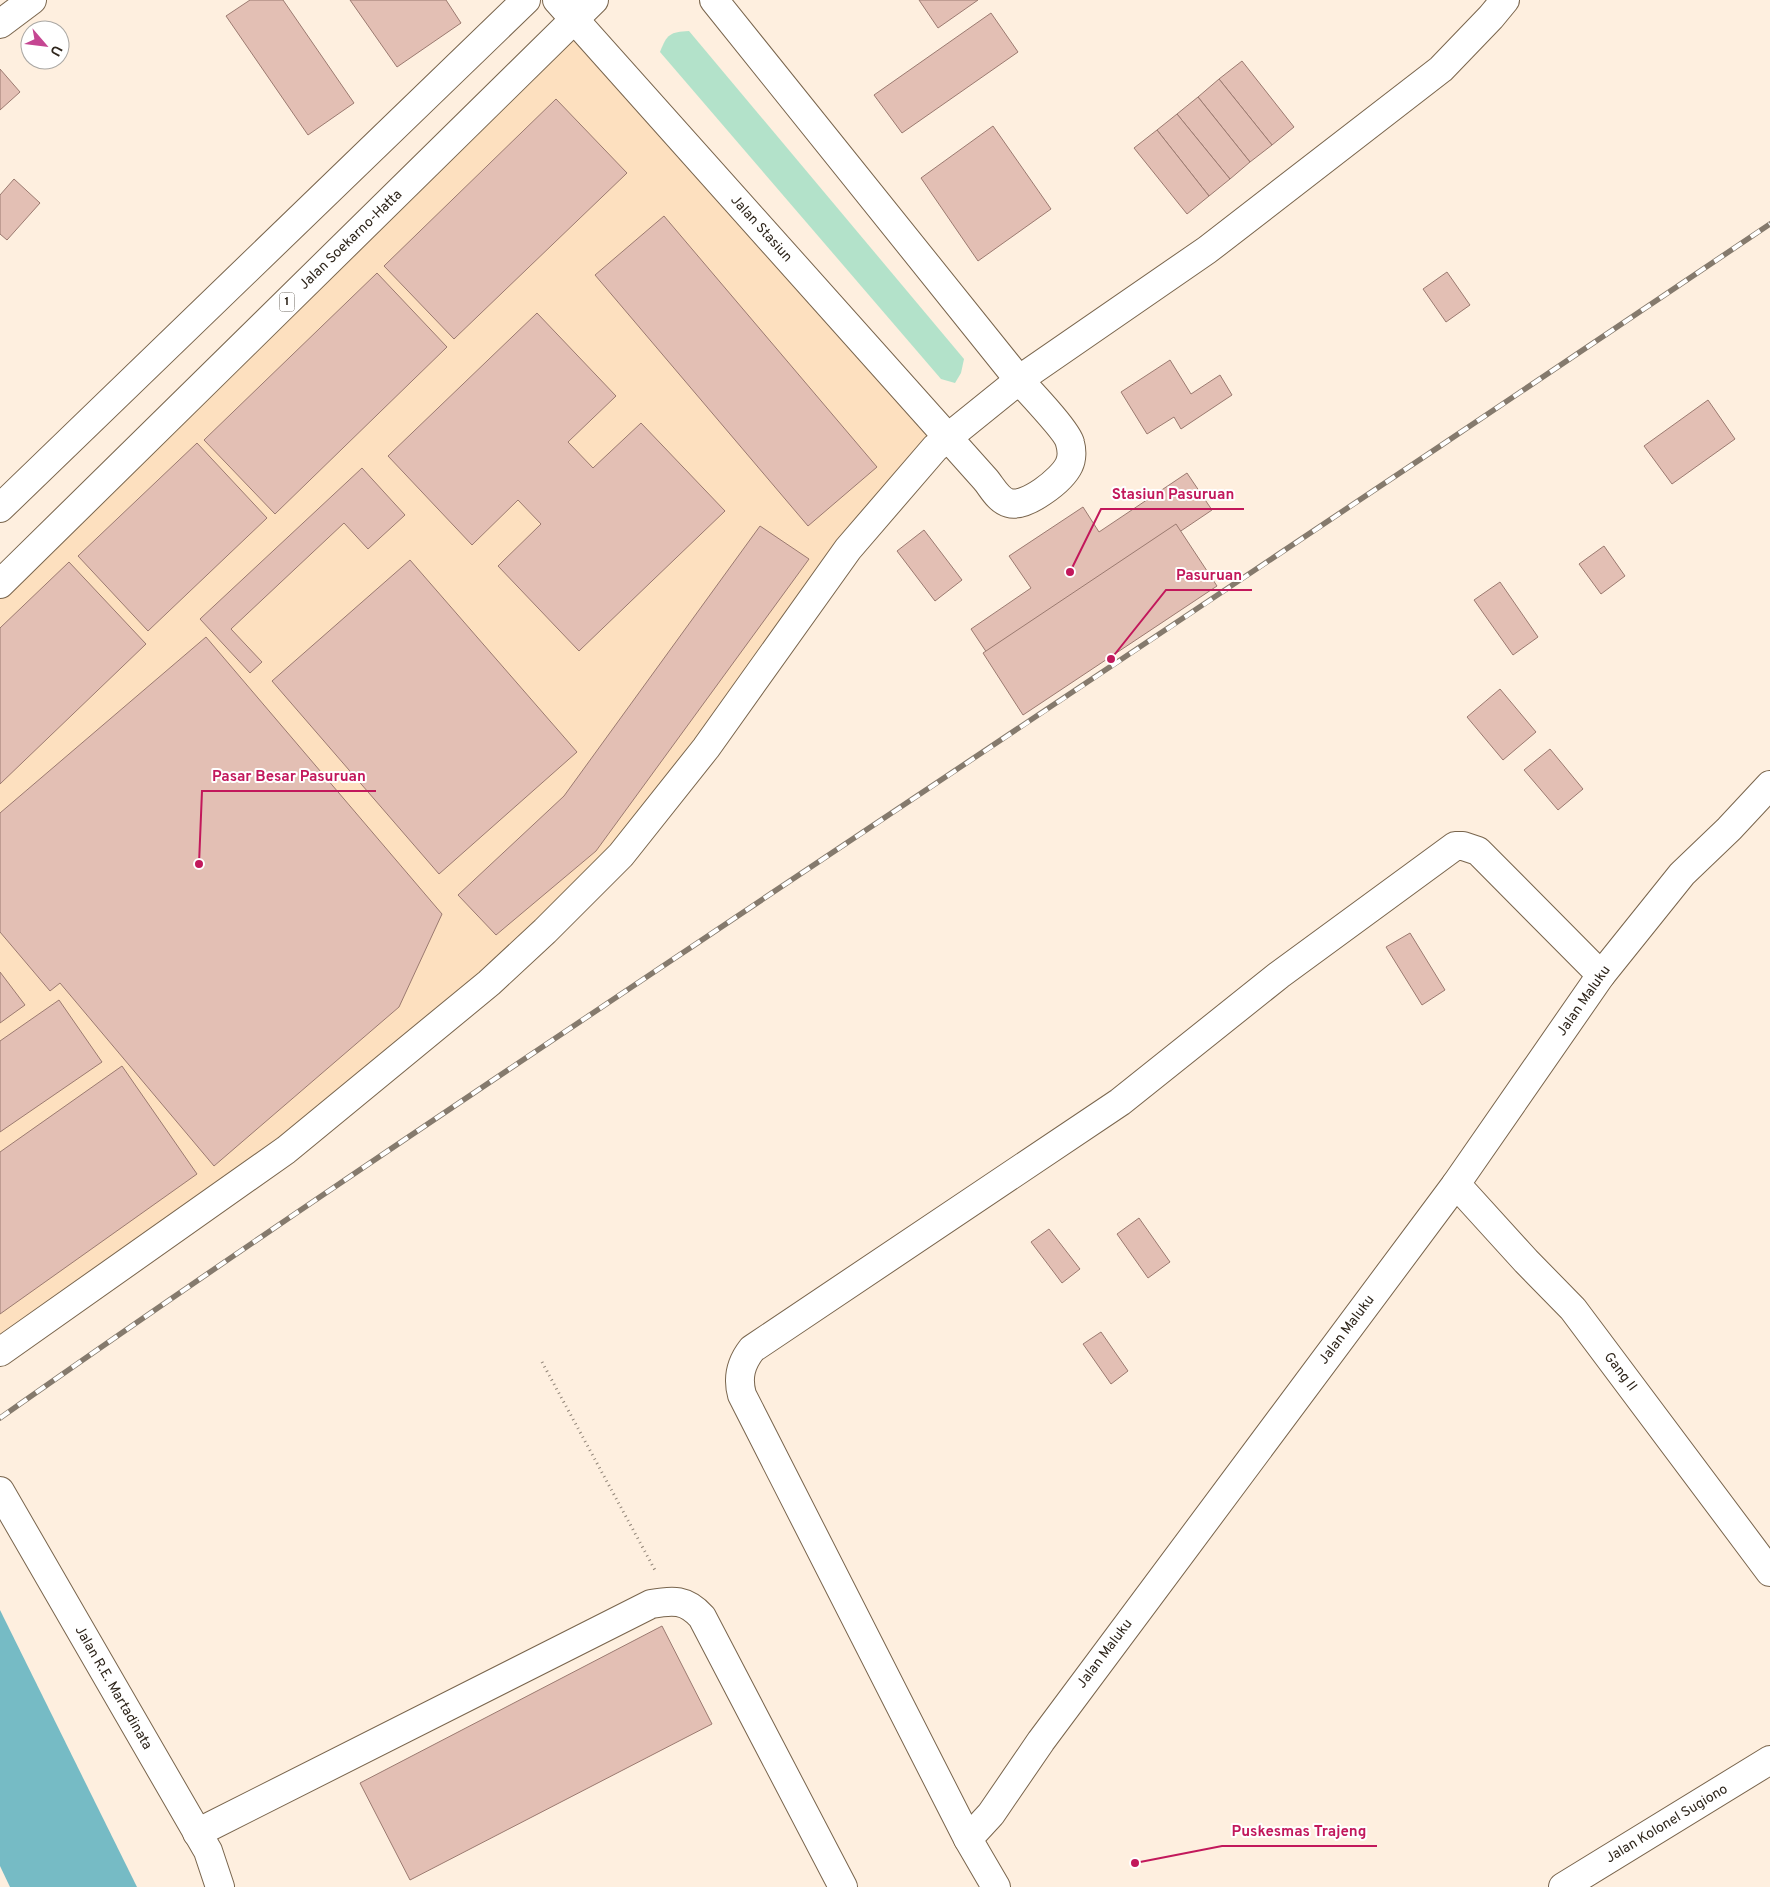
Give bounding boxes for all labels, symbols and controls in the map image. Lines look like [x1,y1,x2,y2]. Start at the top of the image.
north arrow [20,20,70,70]
text: U [45,42,65,59]
street label: Jalan Soekarno-Hatta [296,186,406,294]
street label: Jalan Stasiun [727,192,795,266]
road number: 1 [280,292,294,312]
callout: Stasiun Pasuruan [1101,479,1244,509]
text: Stasiun Pasuruan [1112,486,1234,505]
callout: Pasuruan [1166,560,1252,590]
text: Pasuruan [1176,567,1242,586]
callout: Pasar Besar Pasuruan [202,761,376,791]
text: Pasar Besar Pasuruan [212,768,366,787]
street label: Jalan Maluku [1553,962,1615,1040]
street label: Jalan Maluku [1315,1292,1379,1368]
street label: Gang II [1600,1349,1640,1395]
street label: Jalan Maluku [1073,1616,1137,1692]
street label: Jalan R.E. Martadinata [71,1623,155,1753]
street label: Jalan Kolonel Sugiono [1603,1781,1731,1867]
callout: Puskesmas Trajeng [1222,1816,1377,1846]
text: Puskesmas Trajeng [1232,1823,1366,1842]

